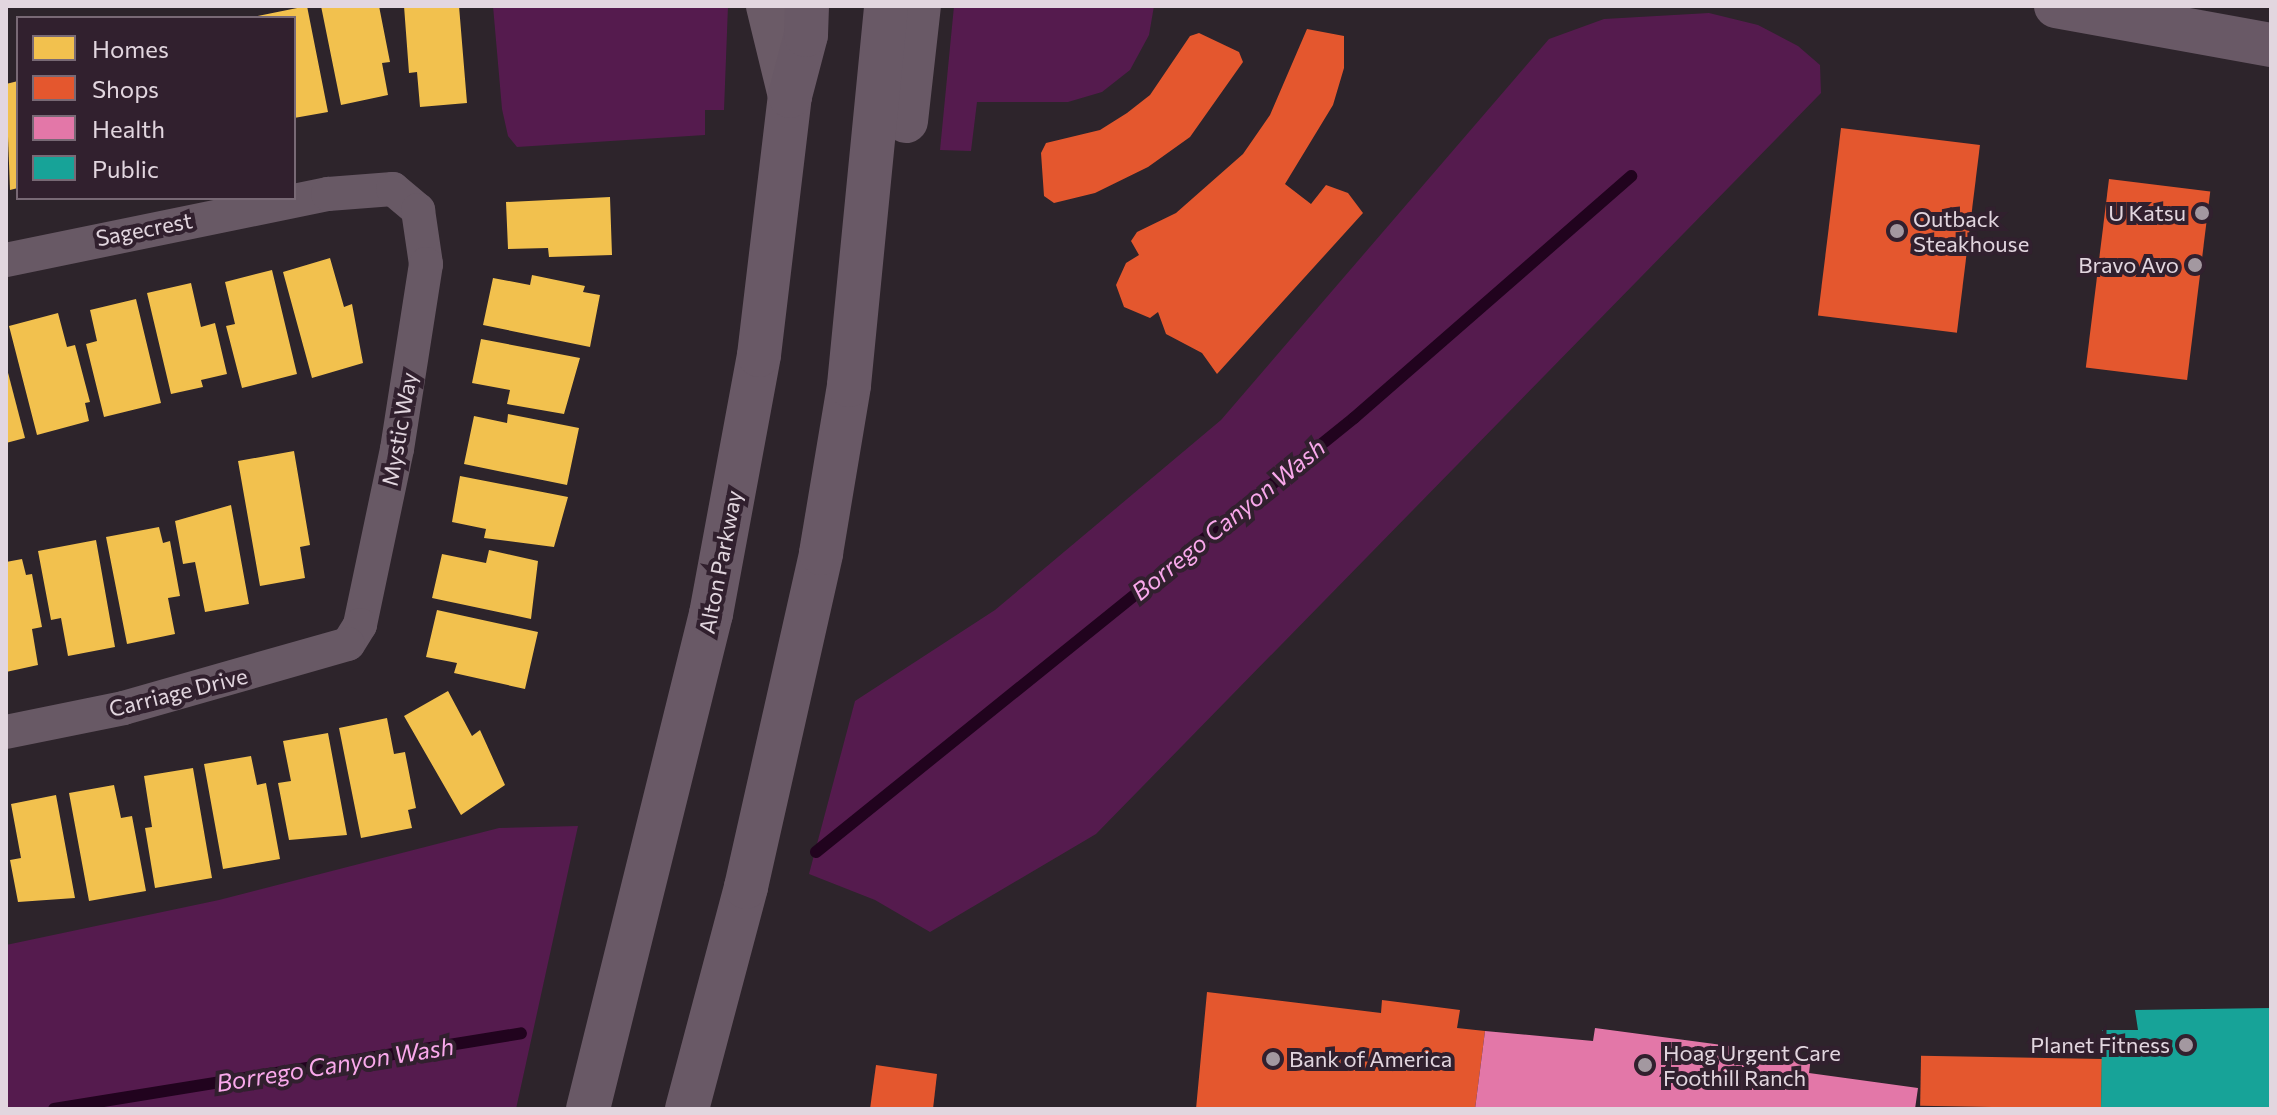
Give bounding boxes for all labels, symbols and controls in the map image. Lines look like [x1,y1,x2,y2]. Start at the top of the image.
legend [16,16,296,200]
text: Homes [92,34,169,63]
text: Shops [92,74,159,103]
text: Health [92,114,165,143]
text: Public [92,154,159,183]
place label: U Katsu [2108,200,2186,226]
marker: U Katsu [2193,204,2211,222]
place label: Outback Steakhouse [1913,205,2029,256]
street label: Sagecrest [94,207,194,251]
marker: Outback Steakhouse [1888,222,1906,240]
place label: Bravo Avo [2078,252,2179,278]
marker: Bravo Avo [2186,256,2204,274]
street label: Mystic Way [376,370,422,488]
water label: Borrego Canyon Wash [1125,432,1331,606]
street label: Alton Parkway [693,488,747,636]
street label: Carriage Drive [106,662,250,722]
water label: Borrego Canyon Wash [214,1031,456,1097]
place label: Planet Fitness [2030,1032,2170,1058]
marker: Planet Fitness [2177,1036,2195,1054]
place label: Hoag Urgent Care Foothill Ranch [1663,1039,1841,1090]
place label: Bank of America [1289,1046,1452,1072]
marker: Bank of America [1264,1050,1282,1068]
marker: Hoag Urgent Care Foothill Ranch [1634,1054,1656,1076]

